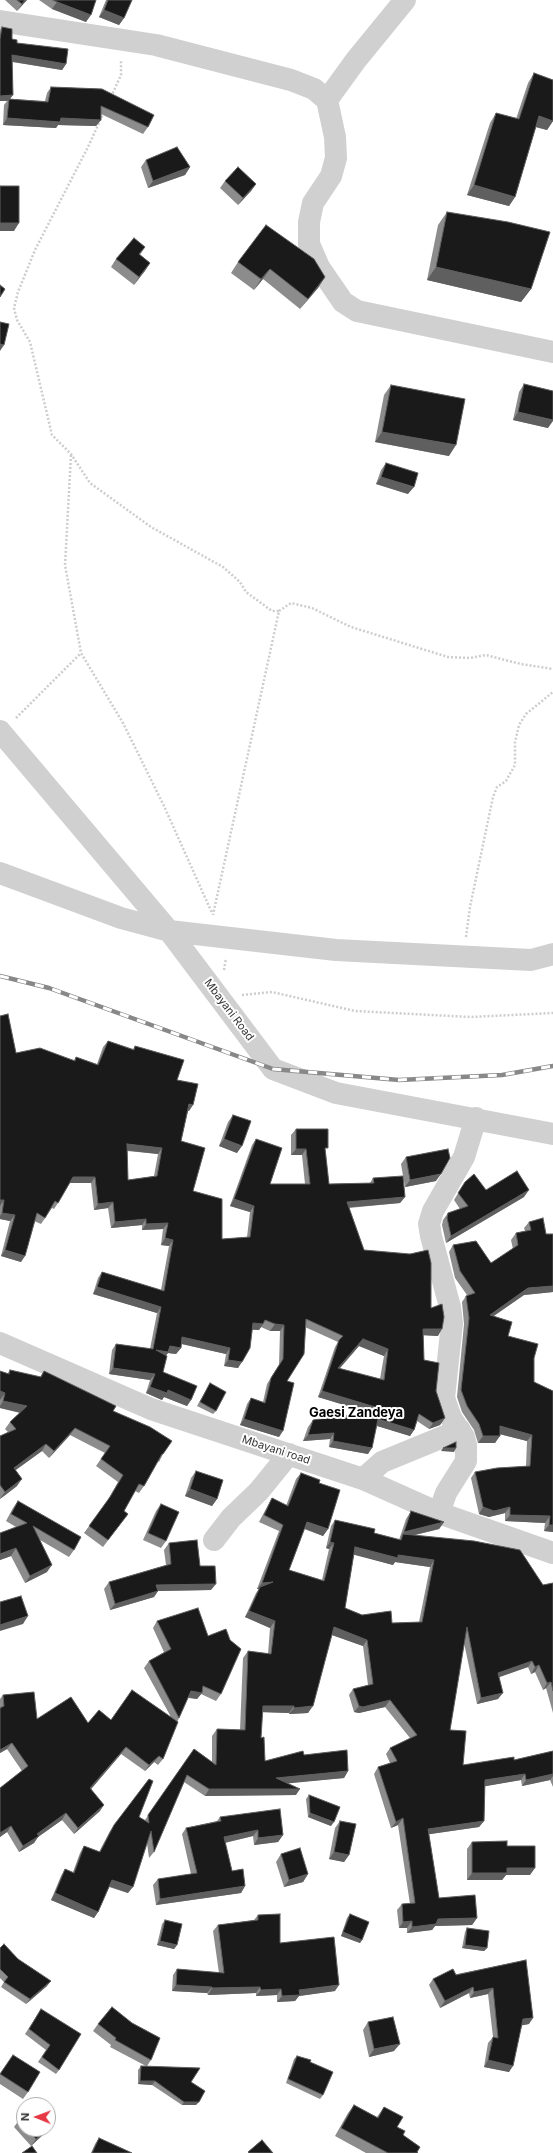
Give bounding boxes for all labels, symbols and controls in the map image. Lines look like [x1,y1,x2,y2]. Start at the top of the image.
street label: Mbayani Road [201,977,257,1043]
district label: Gaesi Zandeya [309,1405,403,1421]
street label: Mbayani road [240,1433,312,1467]
north arrow [16,2097,56,2137]
text: N [18,2112,32,2121]

